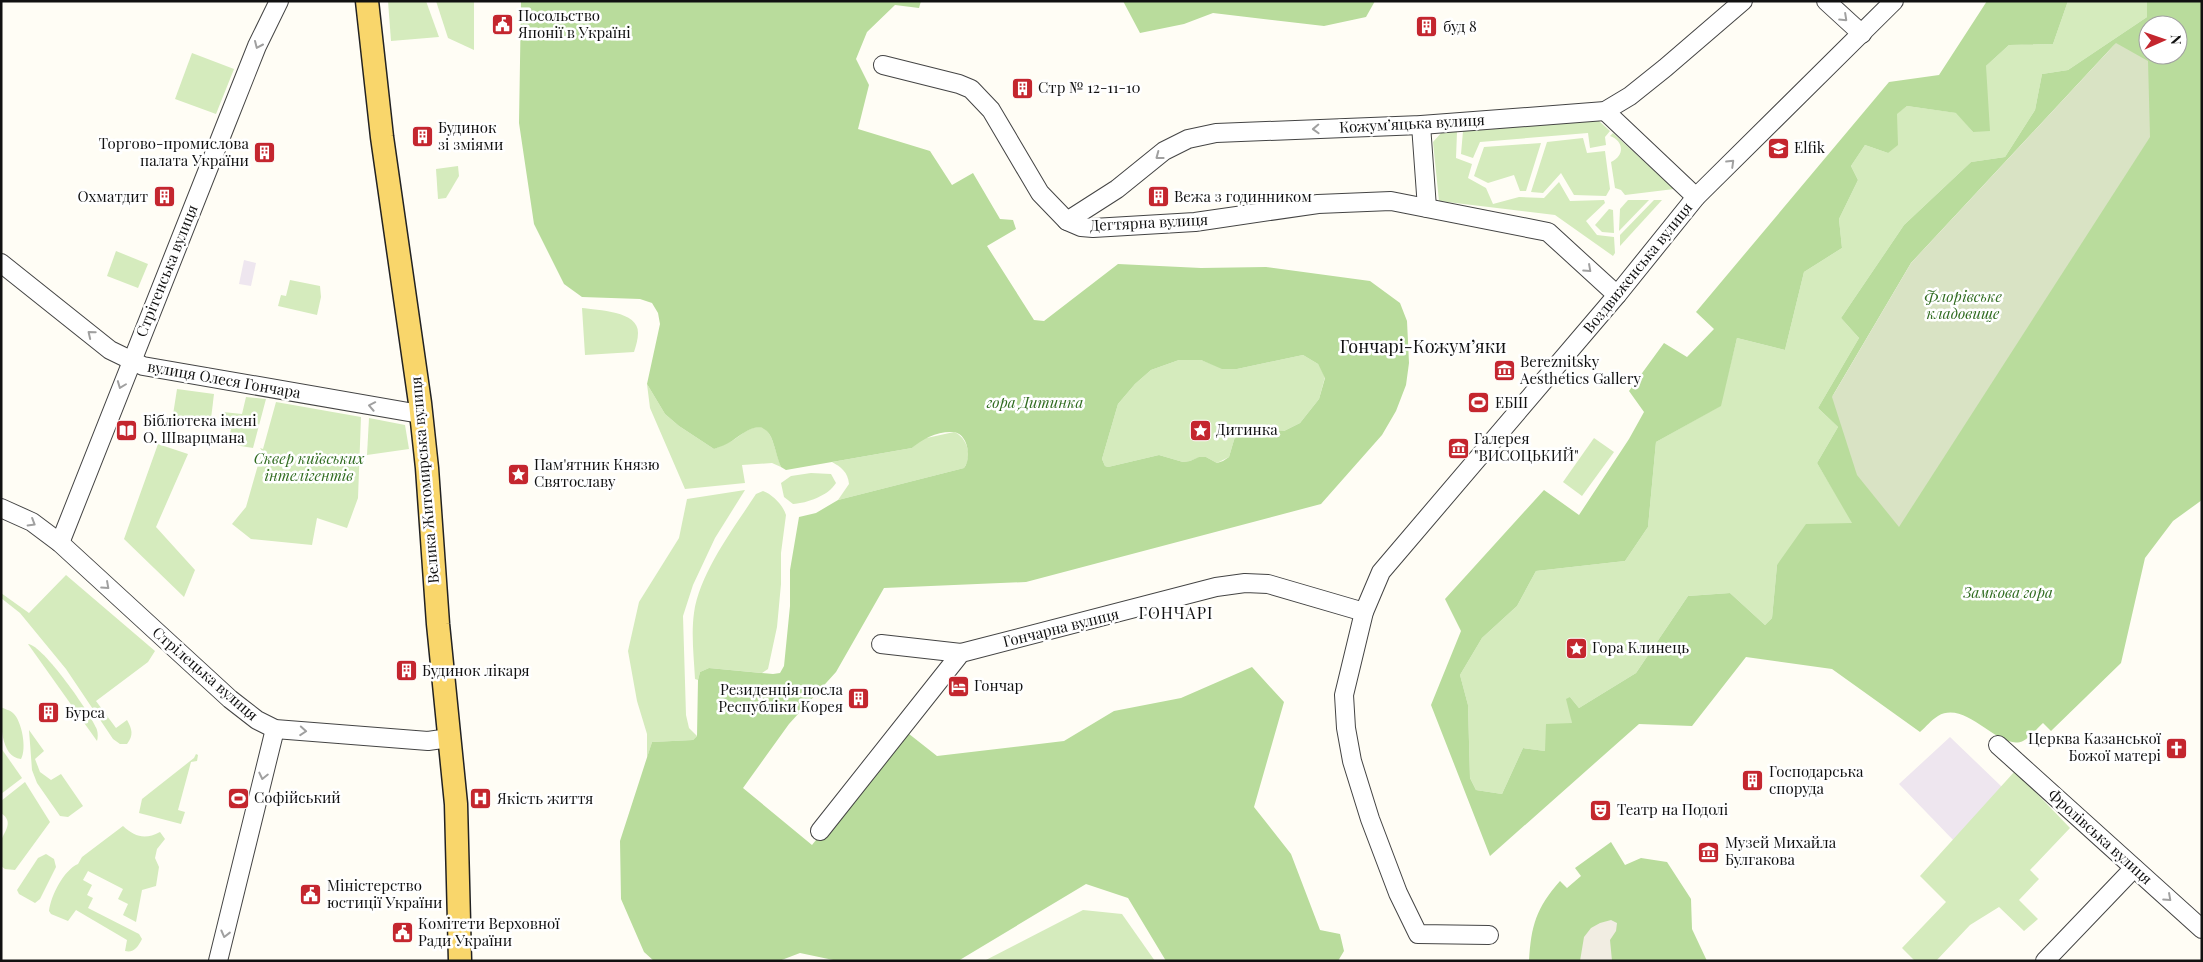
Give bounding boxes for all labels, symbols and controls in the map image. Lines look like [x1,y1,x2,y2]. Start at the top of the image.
place label: Посольство Японії в Україні [517,5,631,42]
one-way arrow [1838,12,1847,21]
public building icon: Посольство Японії в Україні [490,13,514,37]
building icon: буд 8 [1415,15,1439,39]
north arrow [2138,15,2188,65]
place label: буд 8 [1443,16,1477,36]
text: N [2167,34,2186,45]
one-way arrow [254,40,264,49]
building icon: Стр № 12-11-10 [1010,76,1034,100]
place label: Стр № 12-11-10 [1038,77,1140,97]
street label: Кожумʼяцька вулиця [1339,109,1485,137]
place label: Будинок зі зміями [438,117,503,154]
one-way arrow [1312,123,1320,134]
building icon: Будинок зі зміями [410,125,434,149]
place label: Торгово-промислова палата України [99,133,250,170]
school or university icon: Elfik [1766,136,1790,160]
place label: Elfik [1794,137,1826,157]
building icon: Торгово-промислова палата України [253,141,277,165]
one-way arrow [1156,150,1165,158]
one-way arrow [1725,160,1734,169]
building icon: Охматдит [152,185,176,209]
building icon: Вежа з годинником [1146,185,1170,209]
place label: Охматдит [78,186,148,206]
place label: Вежа з годинником [1174,186,1312,206]
street label: Воздвиженська вулиця [1578,198,1696,337]
street label: Стрітенська вулиця [130,202,202,340]
street label: Дегтярна вулиця [1089,209,1208,235]
one-way arrow [1583,263,1592,272]
park label: Флорівське кладовище [1924,286,2002,323]
one-way arrow [87,331,96,340]
district label: Гончарі-Кожумʼяки [1340,334,1506,358]
place label: Bereznitsky Aesthetics Gallery [1519,351,1642,388]
street label: вулиця Олеся Гончара [146,356,303,402]
museum icon: Bereznitsky Aesthetics Gallery [1492,359,1516,383]
street label: Велика Житомирська вулиця [405,376,443,584]
one-way arrow [117,380,127,389]
sports icon: ЕБШ [1467,391,1491,415]
park label: гора Дитинка [986,392,1083,412]
place label: ЕБШ [1495,392,1528,412]
one-way arrow [368,401,377,412]
place label: Бібліотека імені О. Шварцмана [143,410,257,447]
library icon: Бібліотека імені О. Шварцмана [115,418,139,442]
place icon: Дитинка [1188,418,1212,442]
place label: Дитинка [1216,419,1278,439]
place label: Галерея "ВИСОЦЬКИЙ" [1474,428,1579,465]
museum icon: Галерея "ВИСОЦЬКИЙ" [1446,436,1470,460]
park label: Сквер київських інтелігентів [254,448,364,485]
place label: Пам'ятник Князю Святославу [534,454,660,491]
place icon: Пам'ятник Князю Святославу [506,462,530,486]
one-way arrow [27,517,36,527]
one-way arrow [101,580,110,589]
park label: Замкова гора [1962,582,2053,602]
district label: ГОНЧАРІ [1139,602,1213,623]
street label: Гончарна вулиця [1001,603,1121,651]
street label: Стрілецька вулиця [149,622,263,725]
place icon: Гора Клинець [1564,636,1588,660]
place label: Гора Клинець [1592,637,1689,657]
building icon: Будинок лікаря [394,659,418,683]
place label: Будинок лікаря [422,660,530,680]
hotel icon: Гончар [946,674,970,698]
place label: Гончар [974,675,1024,695]
place label: Резиденція посла Республіки Корея [718,679,844,716]
building icon: Резиденція посла Республіки Корея [847,687,871,711]
building icon: Бурса [37,701,61,725]
place label: Бурса [65,702,105,722]
one-way arrow [299,726,307,737]
place label: Церква Казанської Божої матері [2028,728,2162,765]
church icon: Церква Казанської Божої матері [2165,736,2189,760]
place label: Господарська споруда [1769,761,1864,798]
building icon: Господарська споруда [1741,769,1765,793]
one-way arrow [258,772,269,781]
street label: Фролівська вулиця [2044,784,2157,888]
sports icon: Софійський [226,786,250,810]
place label: Софійський [254,787,341,807]
hospital icon: Якість життя [469,787,493,811]
place label: Якість життя [496,788,593,808]
theatre icon: Театр на Подолі [1589,798,1613,822]
place label: Театр на Подолі [1617,799,1729,819]
place label: Музей Михайла Булгакова [1725,832,1837,869]
museum icon: Музей Михайла Булгакова [1697,840,1721,864]
place label: Міністерство юстиції України [327,875,442,912]
public building icon: Міністерство юстиції України [299,883,323,907]
one-way arrow [2162,893,2171,902]
place label: Комітети Верховної Ради України [418,913,560,950]
public building icon: Комітети Верховної Ради України [390,921,414,945]
one-way arrow [220,930,231,939]

